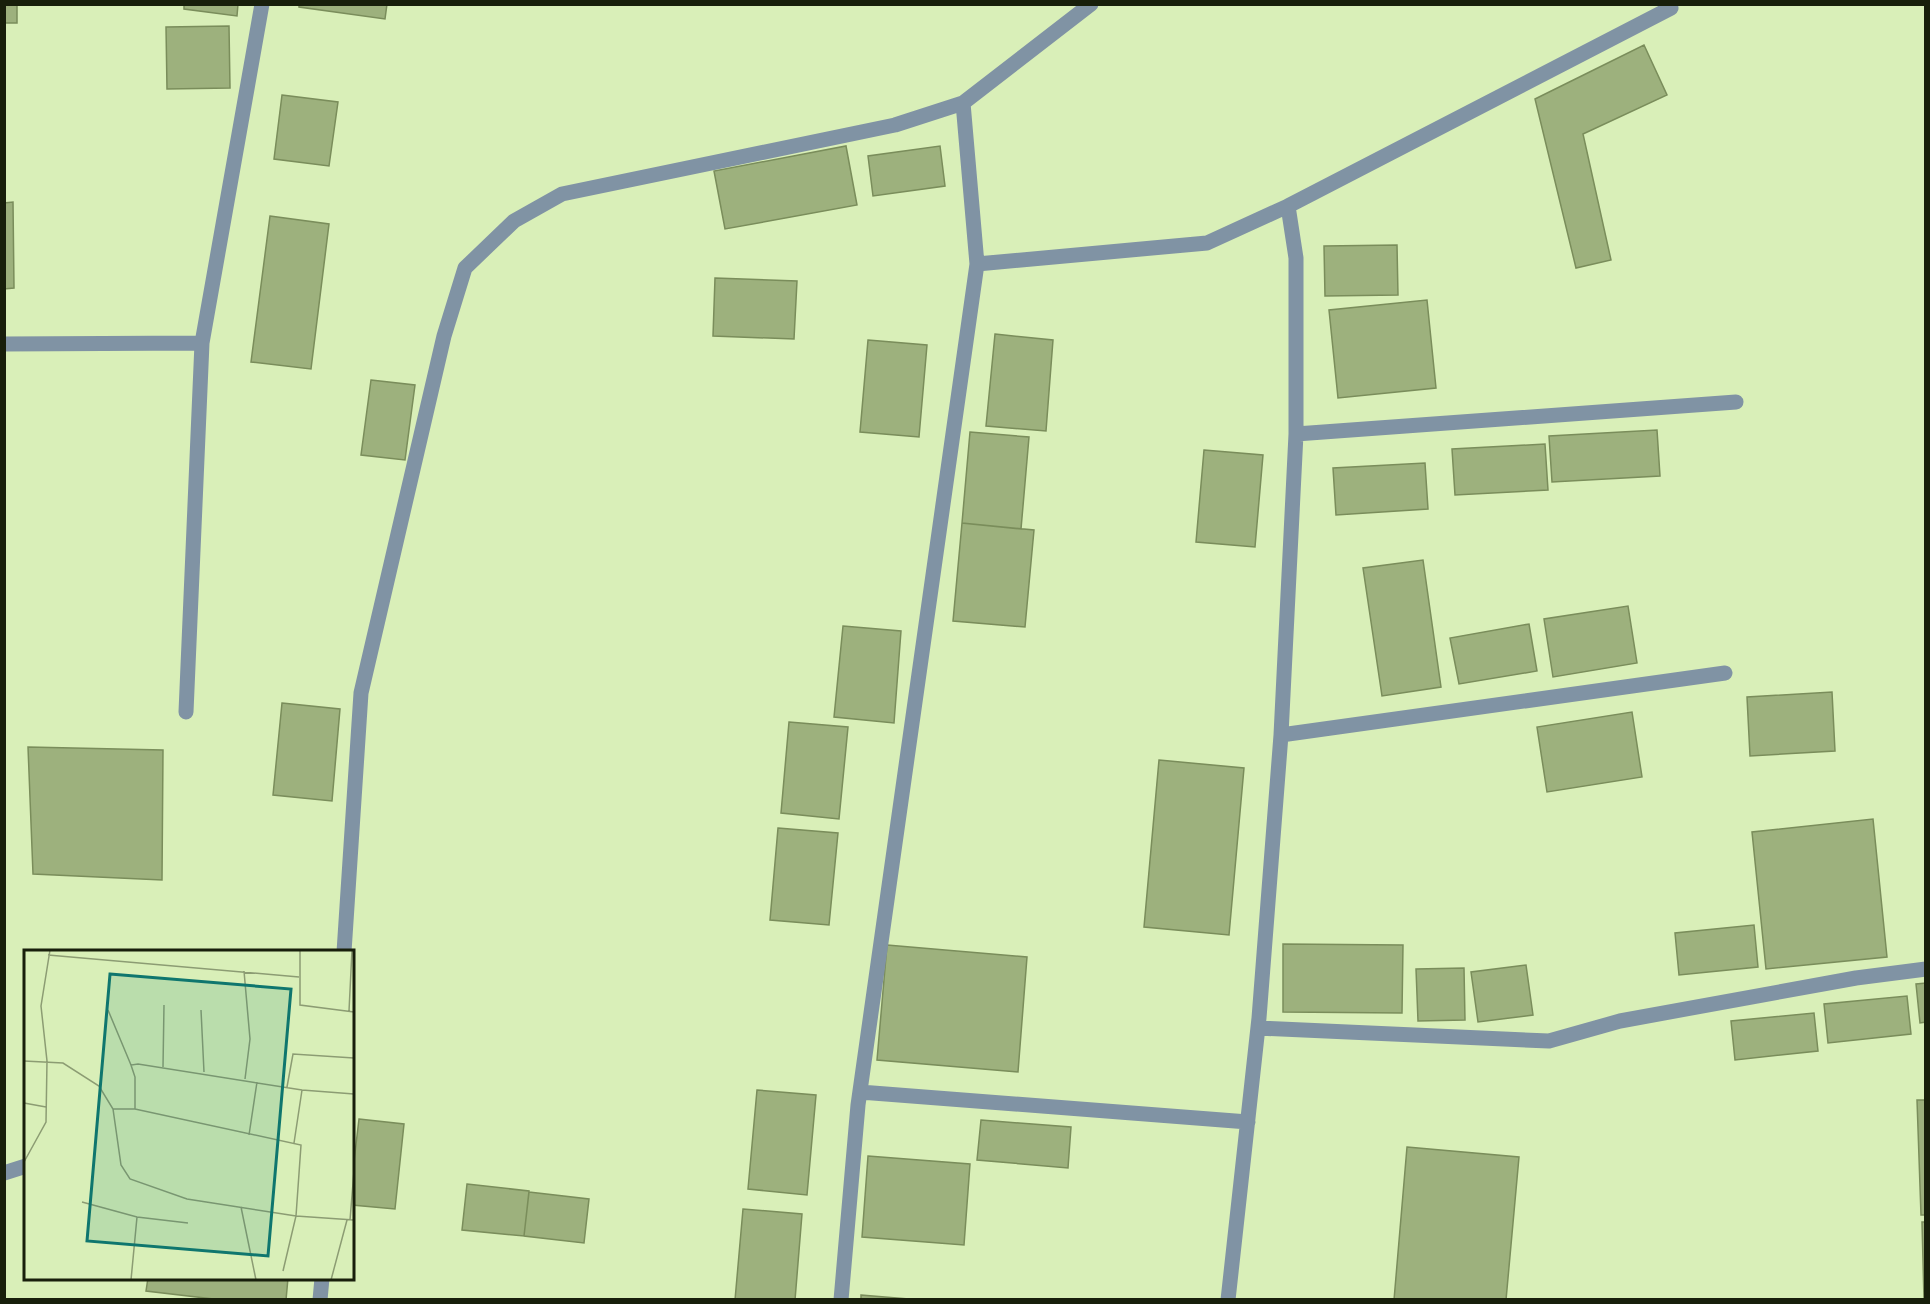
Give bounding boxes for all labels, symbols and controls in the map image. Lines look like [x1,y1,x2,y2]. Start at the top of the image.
inset map [24,950,354,1280]

